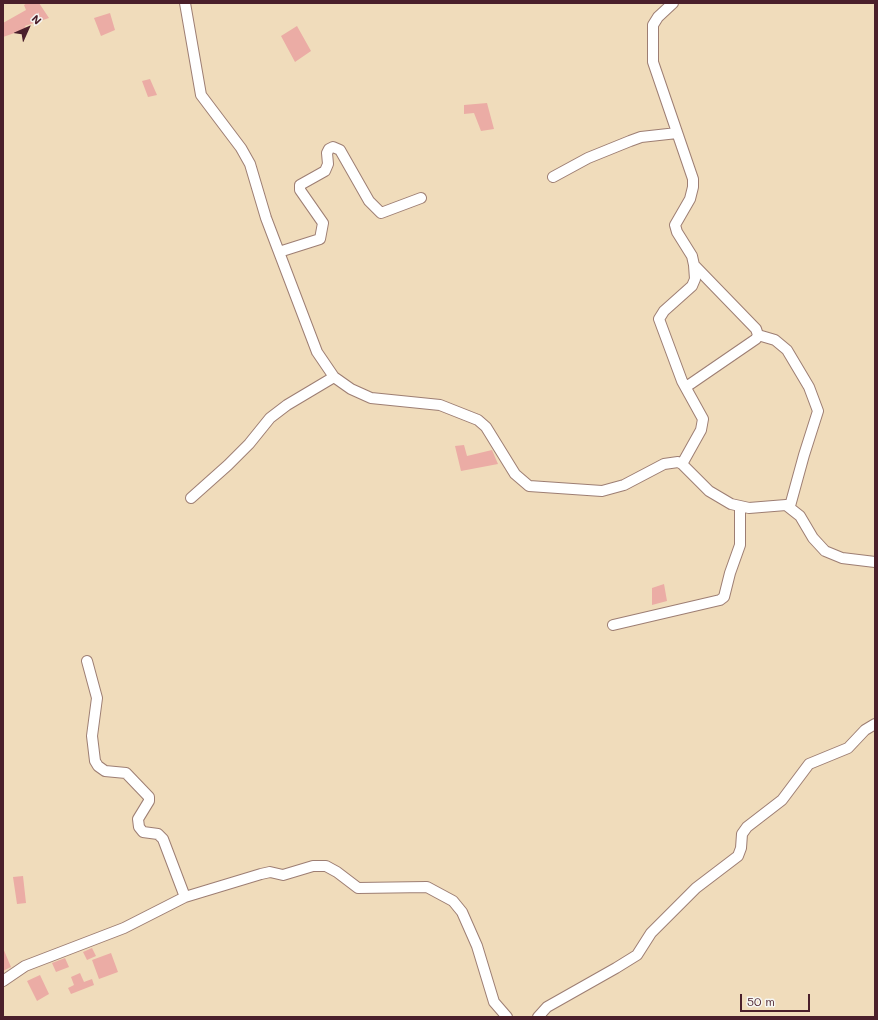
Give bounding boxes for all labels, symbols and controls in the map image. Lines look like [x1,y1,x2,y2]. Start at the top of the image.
north arrow [8,8,48,48]
text: N [29,11,45,27]
scale bar [742,986,812,1012]
text: 50 m [747,993,775,1009]

